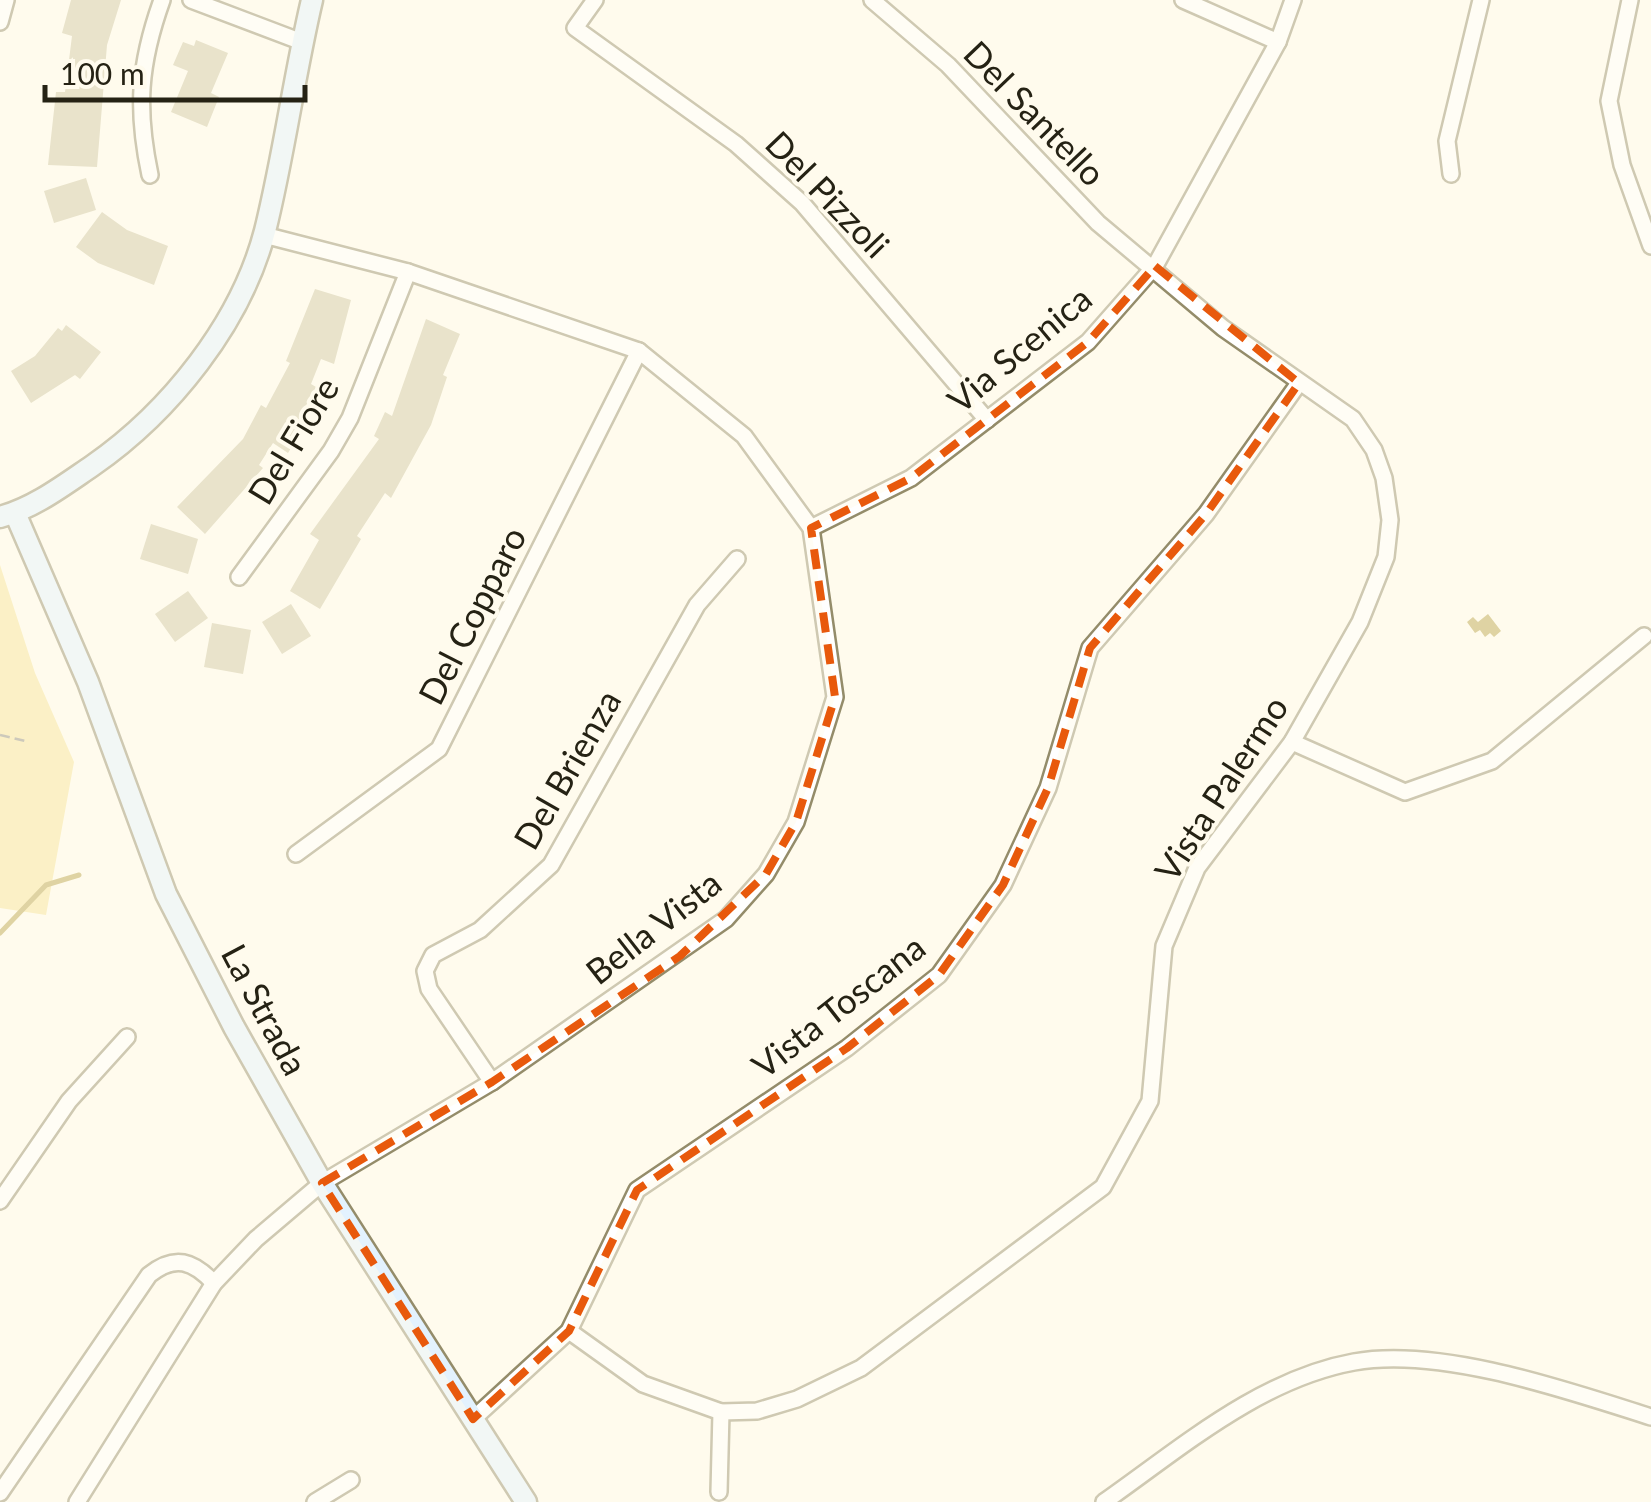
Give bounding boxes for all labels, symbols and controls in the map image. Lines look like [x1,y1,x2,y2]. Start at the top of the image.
street label: Del Santello [956,32,1115,194]
scale bar [45,40,305,102]
text: 100 m [60,55,145,91]
street label: Del Pizzoli [758,122,899,265]
street label: Via Scenica [938,276,1099,421]
street label: Del Fiore [238,369,346,511]
street label: Del Copparo [409,519,534,711]
street label: Del Brienza [504,682,629,856]
street label: Vista Palermo [1145,688,1296,888]
street label: Bella Vista [577,861,729,992]
street label: Vista Toscana [743,925,932,1086]
street label: La Strada [214,937,318,1082]

